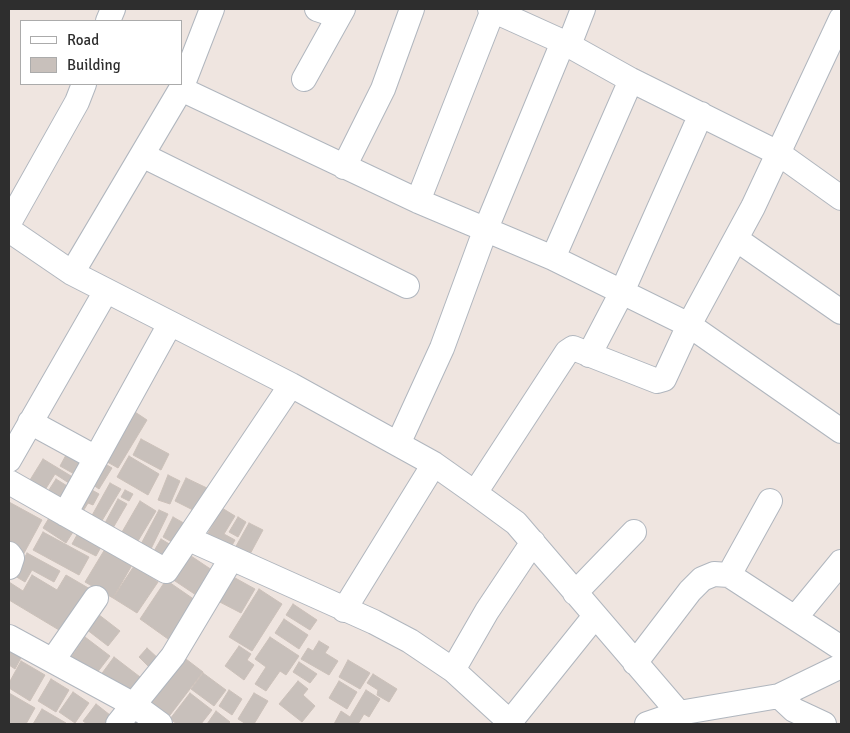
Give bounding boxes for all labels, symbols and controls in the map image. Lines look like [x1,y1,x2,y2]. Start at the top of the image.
legend [20,20,182,85]
text: Road [67,31,99,49]
text: Building [67,56,121,74]

